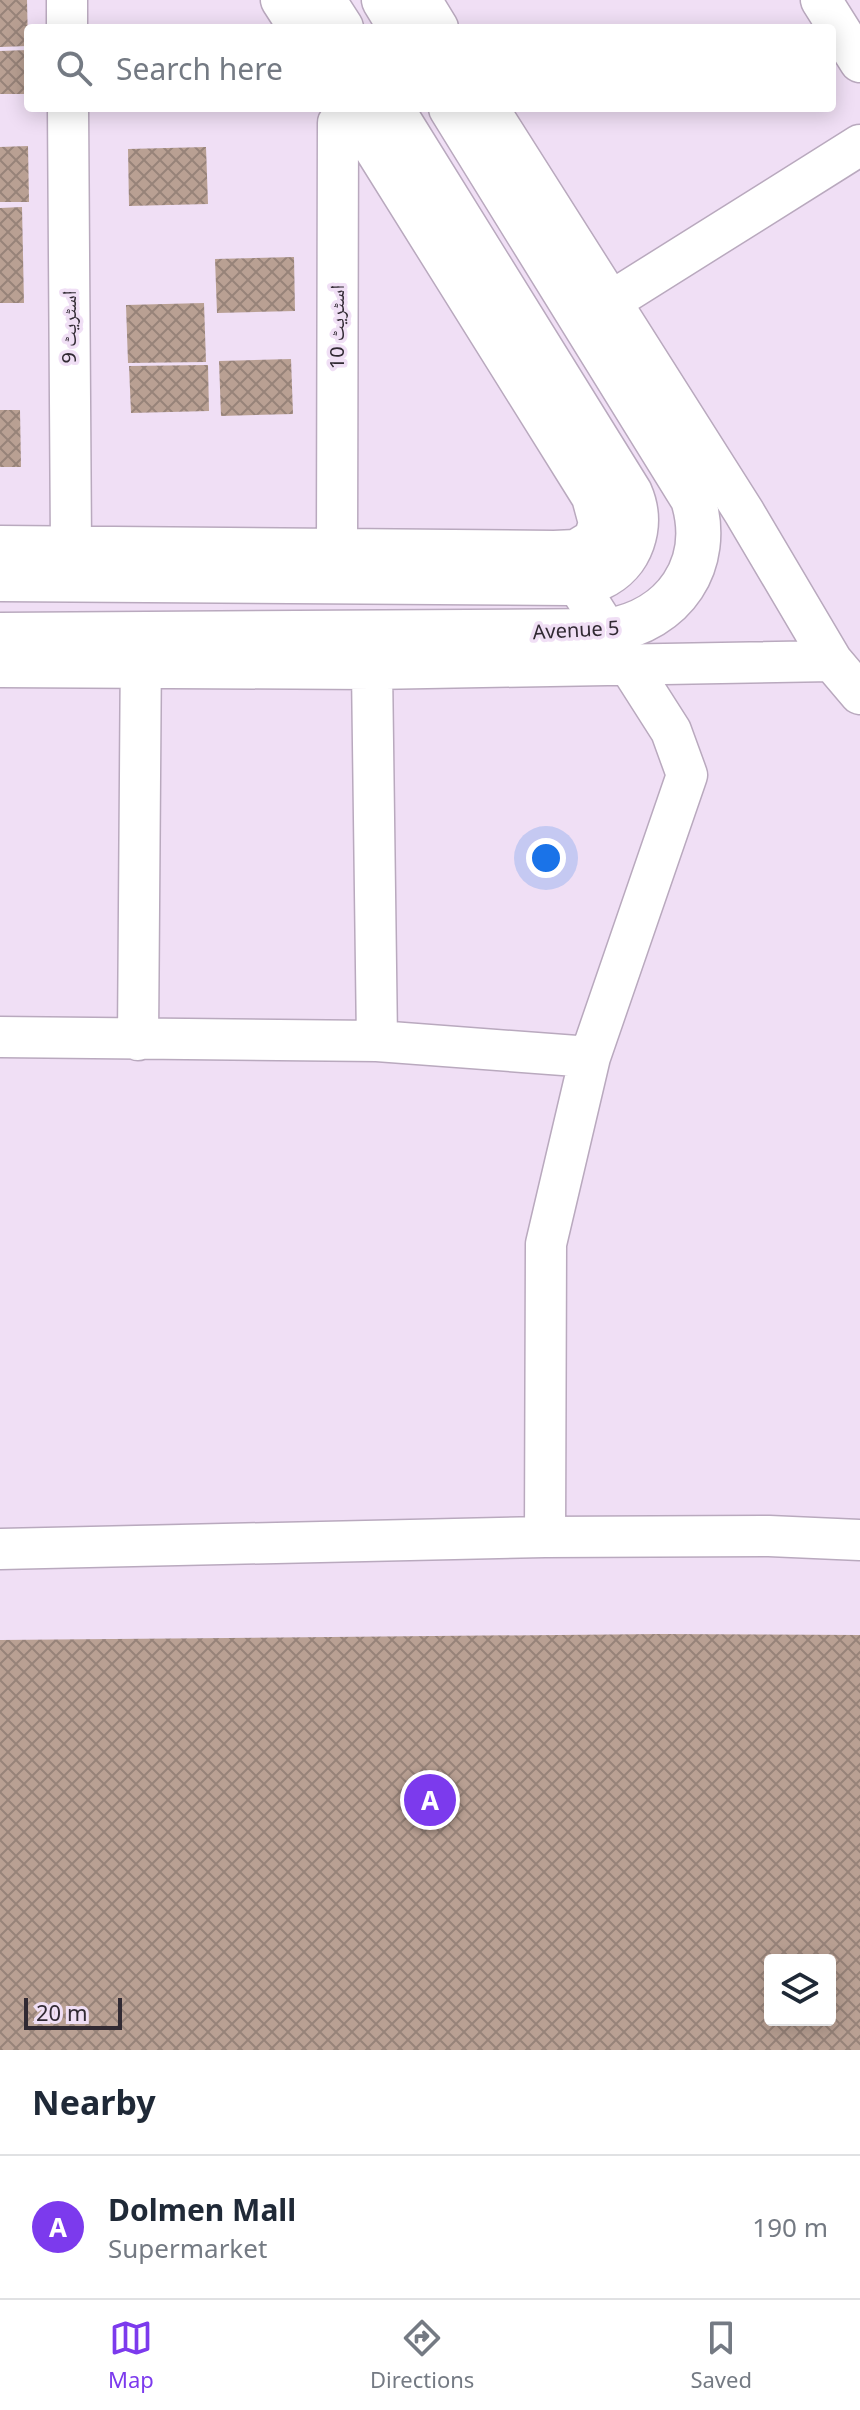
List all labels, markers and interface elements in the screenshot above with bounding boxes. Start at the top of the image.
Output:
search box [24,24,836,112]
icon: search [52,46,96,90]
text: Search here [116,48,283,89]
street label: اسٹریٹ 10 [323,285,350,369]
street label: اسٹریٹ 9 [55,290,82,364]
street label: Avenue 5 [532,614,620,645]
your location [526,838,566,878]
pin: A [404,1770,456,1830]
map controls [764,1954,836,2026]
button: layers [764,1954,836,2026]
scale bar [24,1994,122,2030]
text: 20 m [36,1997,87,2027]
text: Nearby [32,2079,156,2125]
text: Dolmen Mall [108,2189,296,2230]
text: A [49,2209,67,2245]
text: 190 m [752,2209,828,2245]
text: Supermarket [108,2230,267,2266]
tab: Map [108,2316,154,2394]
tab: Directions [370,2316,474,2394]
tab: Saved [690,2316,752,2394]

